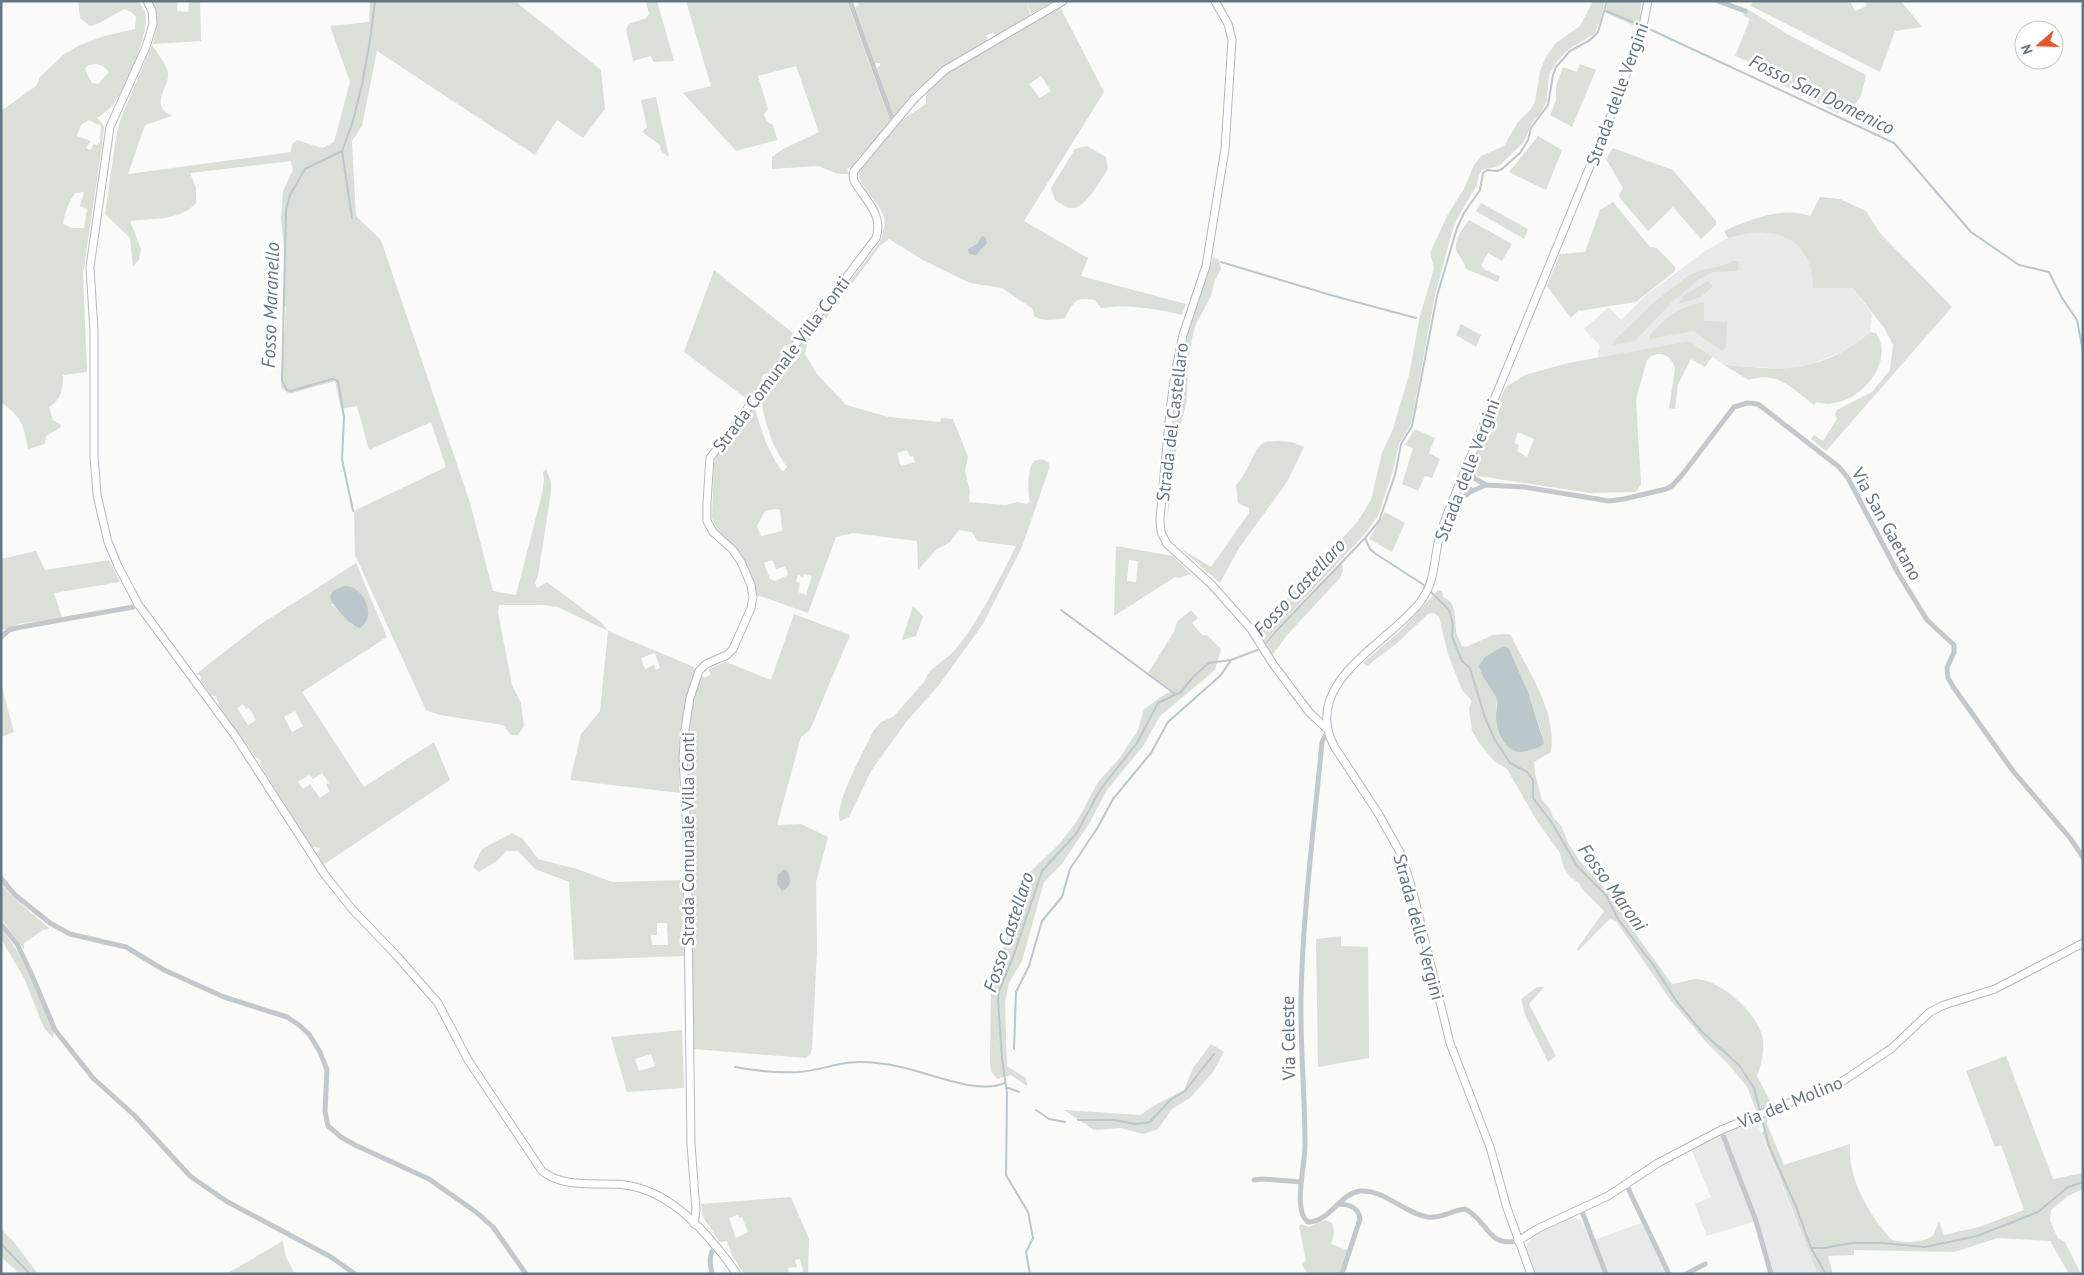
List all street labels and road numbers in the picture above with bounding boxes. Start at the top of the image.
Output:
street label: Strada delle Vergini [1580,19,1654,169]
street label: Strada Comunale Villa Conti [707,271,855,457]
street label: Strada del Castellaro [1151,341,1193,503]
street label: Strada delle Vergini [1429,396,1505,544]
street label: Via San Gaetano [1846,463,1927,584]
street label: Strada Comunale Villa Conti [676,732,699,946]
street label: Strada delle Vergini [1388,851,1450,1003]
street label: Via Celeste [1276,996,1300,1081]
street label: Via del Molino [1733,1071,1846,1134]

